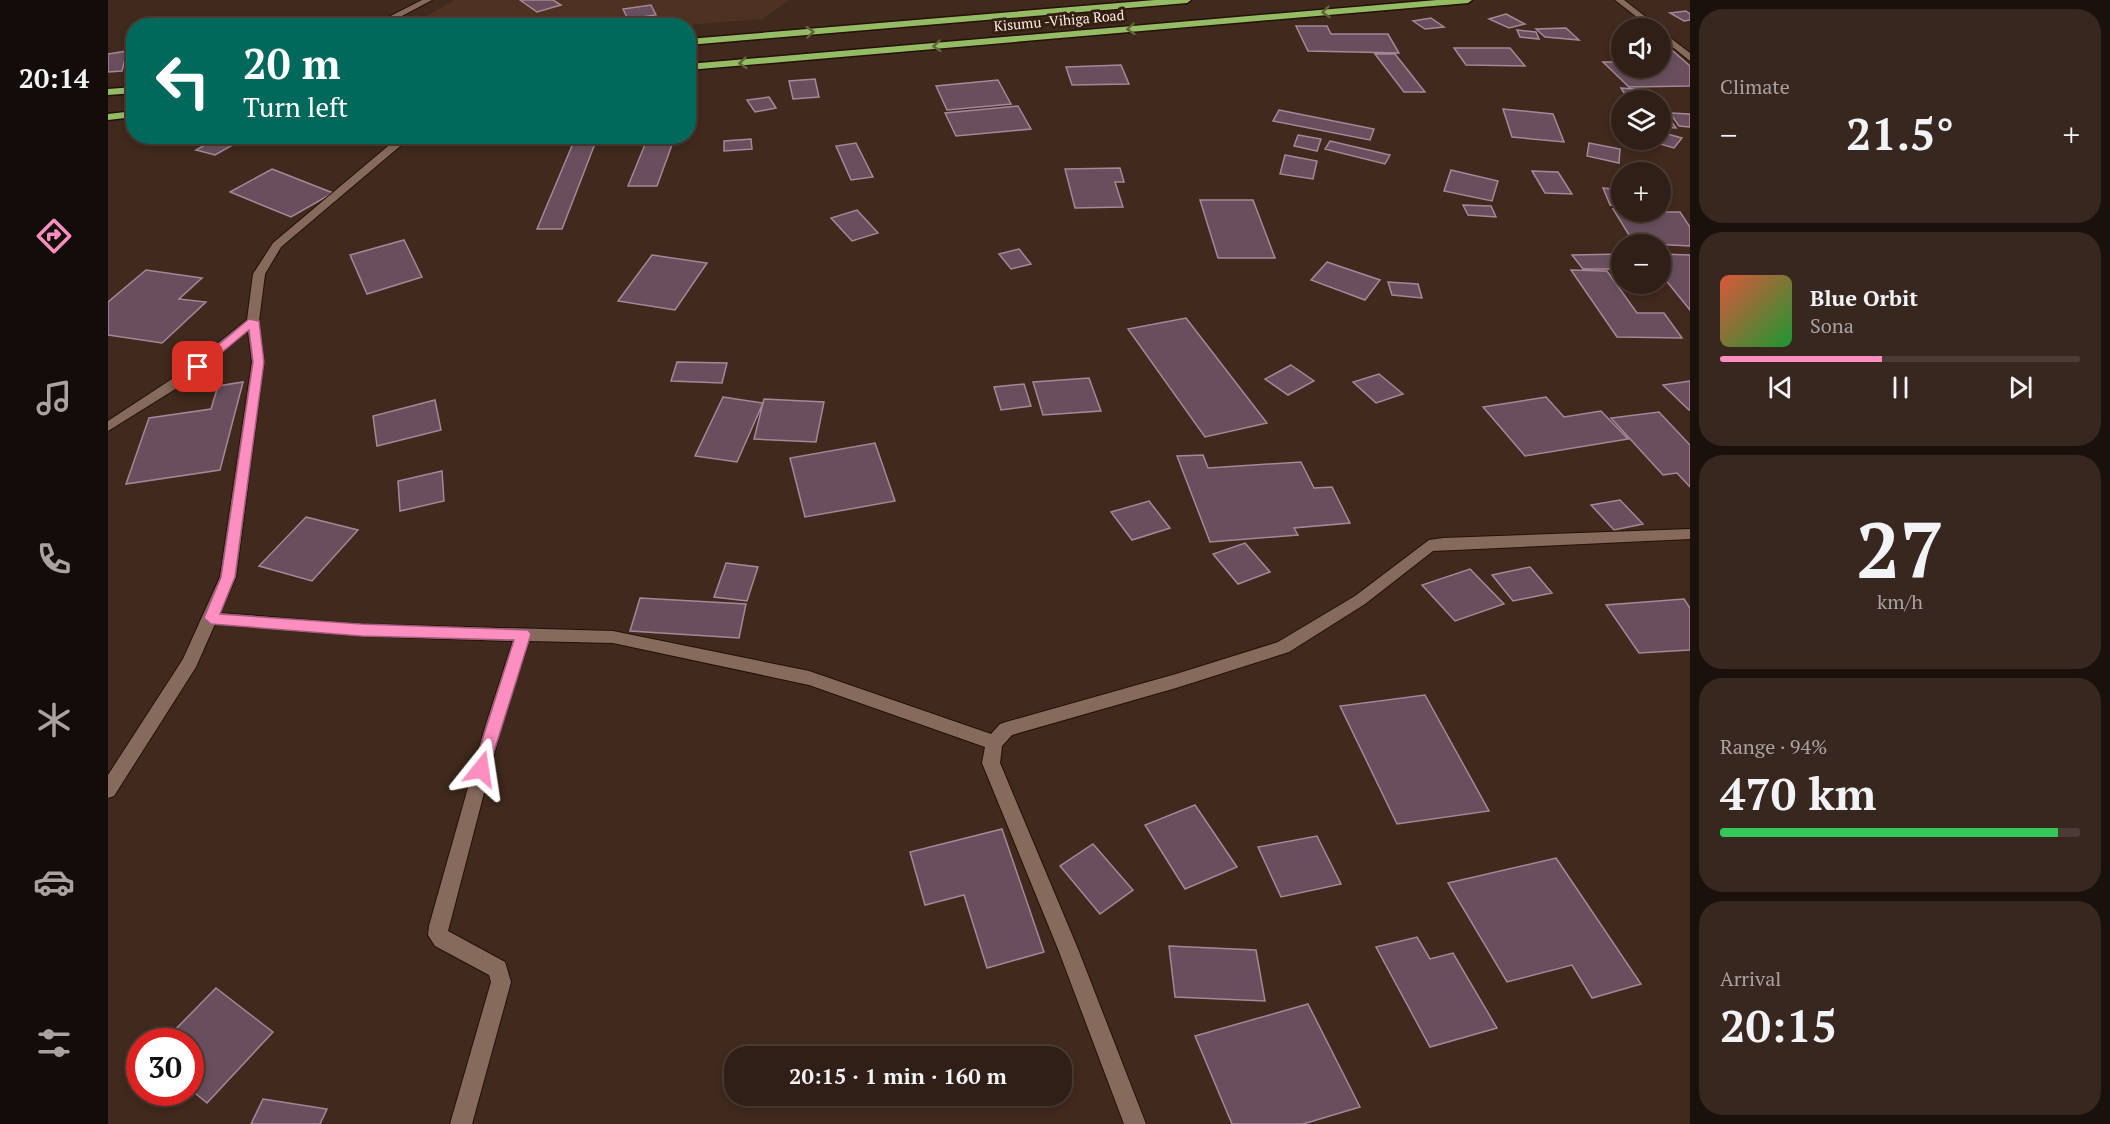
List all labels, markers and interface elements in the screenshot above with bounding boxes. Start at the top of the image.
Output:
street label: Kisumu -Vihiga Road [993,5,1125,35]
one-way arrow [1321,5,1330,18]
map controls [1611,18,1671,294]
button: sound [1611,18,1671,78]
one-way arrow [1127,22,1136,35]
one-way arrow [805,26,814,39]
text: 20 m [243,35,341,91]
one-way arrow [933,39,942,52]
icon: left [144,42,222,120]
one-way arrow [738,56,747,69]
text: 20:14 [19,60,89,96]
text: Climate [1720,73,1790,100]
text: Turn left [243,89,348,125]
button: layers [1611,90,1671,150]
text: 21.5° [1846,103,1954,163]
text: − [1720,113,1738,156]
text: + [2062,113,2080,156]
button: + [1611,162,1671,222]
icon: directions [33,215,75,257]
button: − [1611,234,1671,294]
text: Blue Orbit [1810,283,1918,312]
text: Sona [1810,312,1854,339]
pin [172,341,223,392]
icon: arrive [181,350,214,383]
icon: previous [1764,371,1797,404]
icon: pause [1884,371,1917,404]
icon: next [2004,371,2037,404]
icon: music [33,377,75,419]
text: 27 [1856,497,1944,600]
icon: phone [33,538,75,580]
text: km/h [1877,588,1923,615]
icon: climate [33,699,75,741]
text: Range · 94% [1720,733,1827,760]
position arrow [449,737,513,801]
text: 470 km [1720,763,1876,823]
icon: car [33,861,75,903]
text: Arrival [1720,965,1781,992]
text: 20:15 [1720,995,1837,1055]
icon: filters [33,1022,75,1064]
speed limit sign: 30 [126,1028,204,1106]
text: 20:15 · 1 min · 160 m [789,1061,1007,1090]

